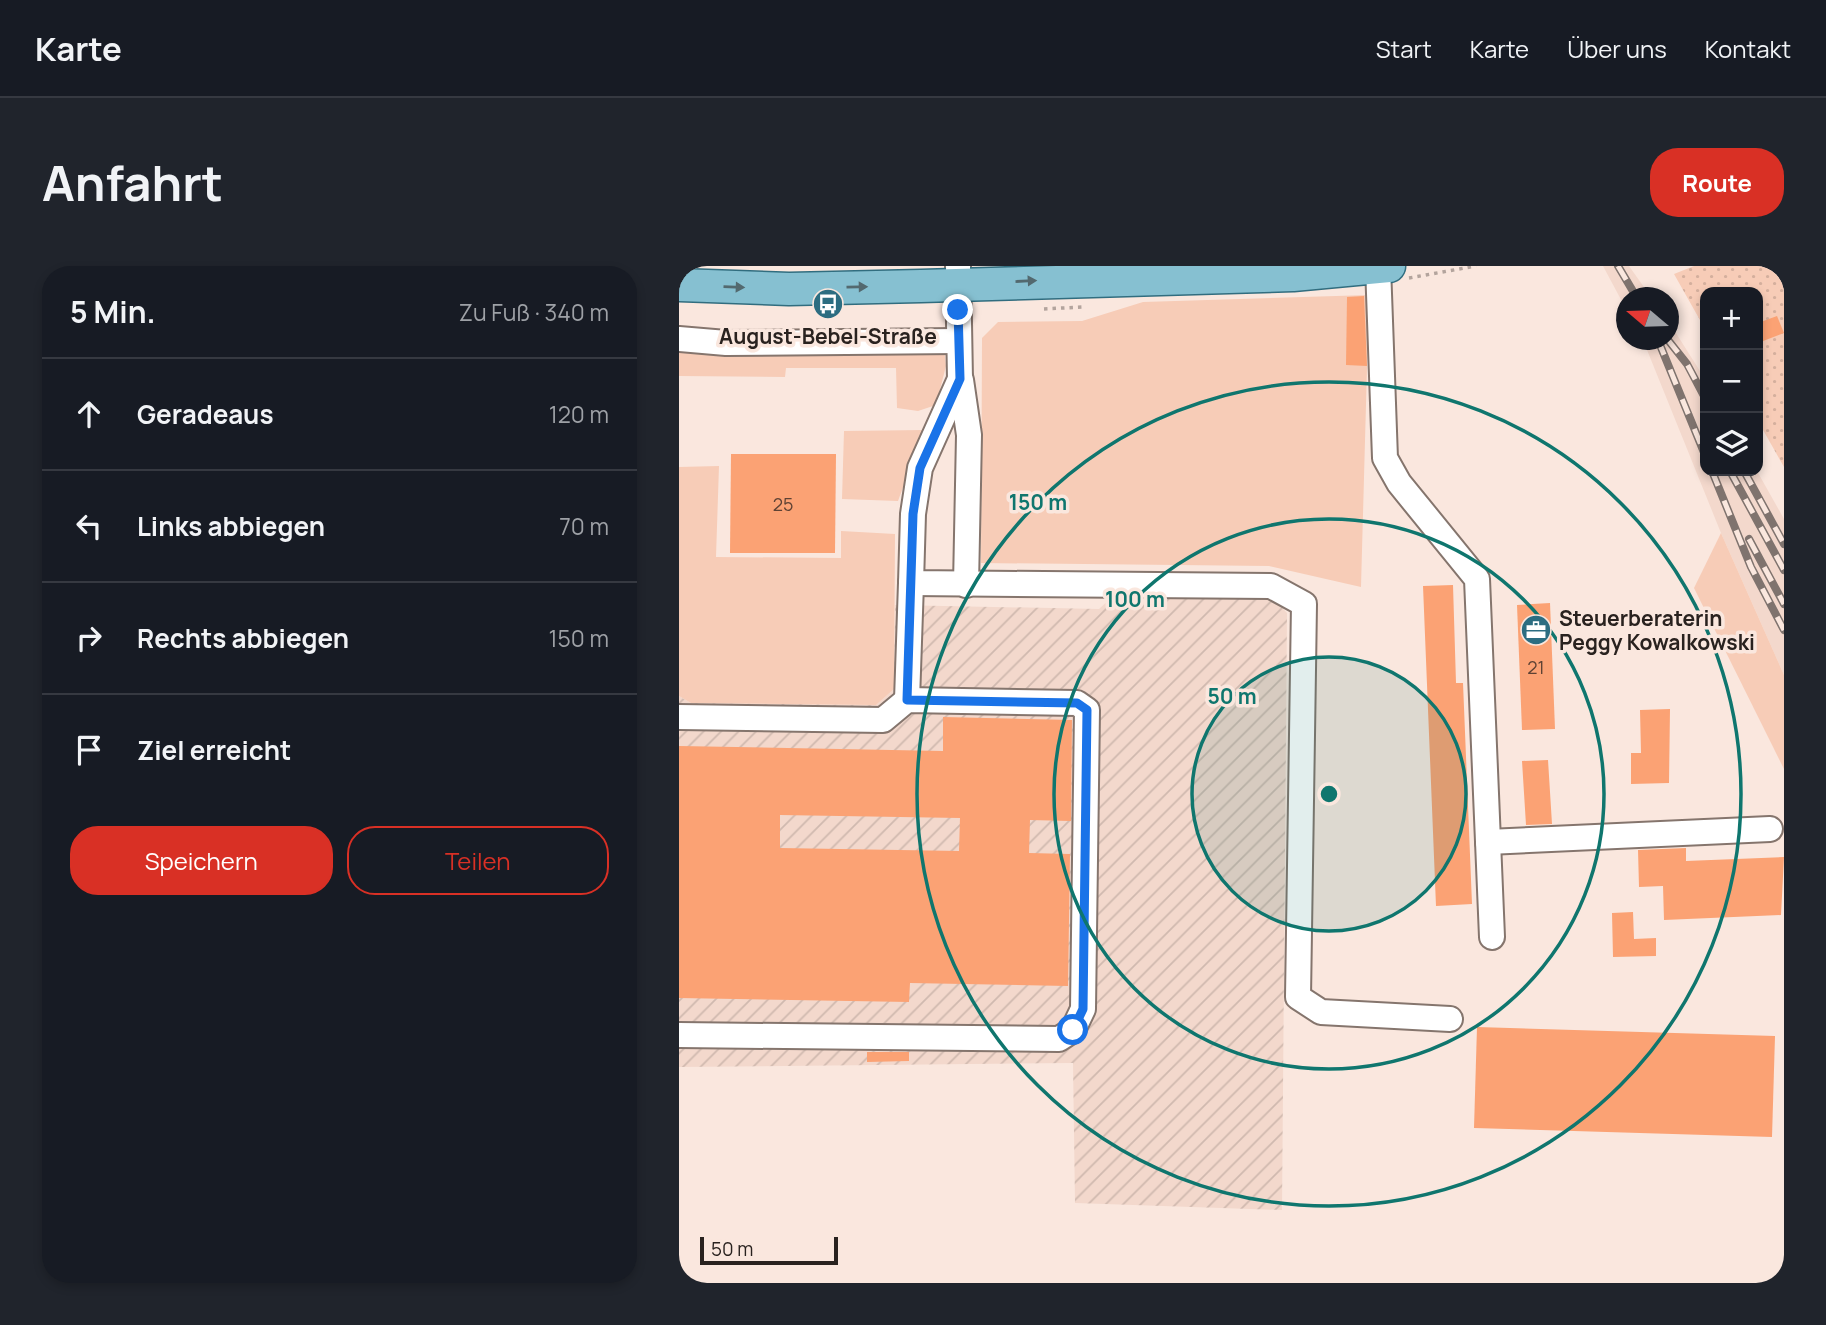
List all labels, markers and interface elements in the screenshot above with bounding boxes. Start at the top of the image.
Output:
text: Karte [35,26,122,71]
text: Start [1376,32,1432,65]
text: Karte [1470,32,1529,65]
text: Über uns [1567,32,1667,65]
text: Kontakt [1705,32,1791,65]
button: Route [1650,148,1784,217]
text: Anfahrt [42,149,223,216]
one-way arrow [1016,276,1038,287]
one-way arrow [723,282,745,293]
one-way arrow [846,282,868,293]
bus stop icon: August-Bebel-Straße [811,287,845,321]
north arrow [1616,287,1679,350]
map controls [1700,287,1763,476]
button: + [1700,287,1763,350]
text: 5 Min. [70,291,156,332]
route end [942,294,973,325]
text: Zu Fuß · 340 m [459,296,609,328]
place label: August-Bebel-Straße [719,322,937,350]
button: − [1700,350,1763,413]
icon: ahead [70,395,108,433]
text: Geradeaus [137,396,273,432]
text: 120 m [549,398,609,430]
button: layers [1700,413,1763,476]
text: 150 m [1009,488,1067,516]
house number: 25 [773,492,793,516]
icon: left [70,507,108,545]
text: Links abbiegen [137,508,325,544]
text: 70 m [559,510,609,542]
text: 100 m [1105,585,1165,613]
place label: Steuerberaterin Peggy Kowalkowski [1559,604,1755,656]
office icon: Steuerberaterin Peggy Kowalkowski [1519,613,1553,647]
icon: right [70,619,108,657]
text: Rechts abbiegen [137,620,349,656]
text: 150 m [549,622,609,654]
house number: 21 [1527,655,1545,679]
text: 50 m [1207,682,1257,710]
icon: arrive [70,731,108,769]
text: Ziel erreicht [137,732,291,768]
centre of rings [1317,782,1341,806]
button: Speichern [70,826,333,895]
button: Teilen [347,826,609,895]
route start [1057,1014,1088,1045]
scale bar [700,1234,838,1266]
text: 50 m [711,1236,753,1262]

